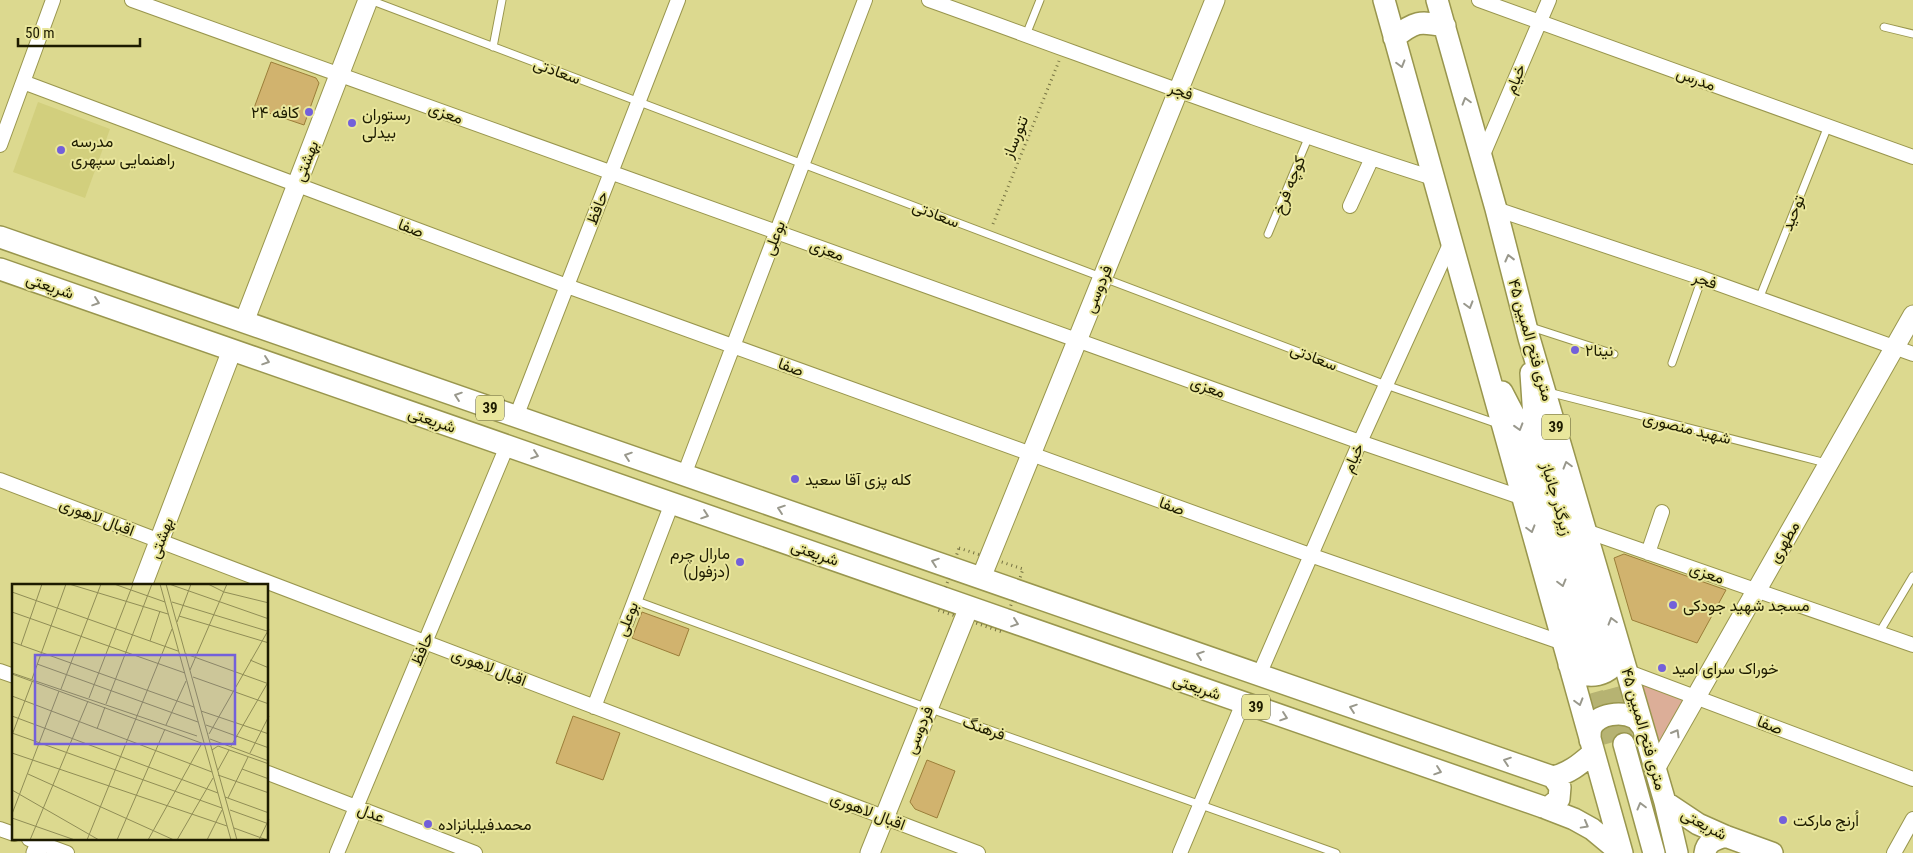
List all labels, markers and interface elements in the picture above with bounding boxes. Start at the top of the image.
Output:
scale bar [18,15,140,47]
text: 50 m [25,24,55,42]
street label: سعادتی [530,54,583,89]
one-way arrow [1396,59,1406,67]
street label: خیام [1500,61,1531,97]
street label: مدرس [1674,63,1718,96]
street label: فجر [1165,78,1196,105]
one-way arrow [1461,97,1472,105]
street label: معزی [426,98,466,129]
place label: کافه ۲۴ [251,103,299,122]
place label: رستوران بیدلی [362,105,411,143]
marker: کافه ۲۴ [303,106,315,118]
street label: تنورساز [998,113,1033,162]
marker: رستوران بیدلی [346,117,358,129]
place label: مدرسه راهنمایی سپهری [71,132,175,171]
street label: بهشتی [290,138,323,185]
marker: مدرسه راهنمایی سپهری [55,144,67,156]
street label: کوچه فرخ [1269,153,1311,218]
street label: حافظ [582,188,612,227]
street label: توحید [1777,192,1810,234]
street label: سعادتی [909,196,962,233]
street label: صفا [396,215,426,241]
street label: بوعلی [759,218,790,258]
street label: معزی [807,235,847,266]
one-way arrow [1504,253,1515,262]
street label: فردوسی [1080,262,1117,316]
street label: فجر [1689,267,1720,294]
street label: شریعتی [23,269,76,304]
street label: ۴۵ متری فتح المبین [1503,277,1558,404]
one-way arrow [91,296,99,306]
one-way arrow [1463,300,1473,308]
street label: سعادتی [1287,339,1340,376]
place label: نینا۲ [1585,341,1613,360]
marker: نینا۲ [1569,344,1581,356]
street label: صفا [776,354,806,380]
one-way arrow [261,356,269,366]
street label: معزی [1188,372,1228,403]
one-way arrow [454,392,462,402]
road number: 39 [476,396,504,420]
street label: شریعتی [405,403,458,438]
street label: شهید منصوری [1641,408,1733,449]
road number: 39 [1542,414,1570,440]
one-way arrow [1513,422,1523,430]
street label: خیام [1338,440,1369,476]
one-way arrow [530,449,538,459]
one-way arrow [624,452,632,462]
street label: زیرگذر جانباز [1536,459,1576,538]
one-way arrow [1562,461,1572,469]
place label: کله پزی آقا سعید [805,470,911,491]
marker: کله پزی آقا سعید [789,473,801,485]
street label: صفا [1157,493,1187,519]
street label: اقبال لاهوری [56,494,137,541]
one-way arrow [777,505,786,515]
one-way arrow [700,509,708,519]
street label: بهشتی [145,515,178,562]
street label: مطهری [1765,518,1804,567]
one-way arrow [1525,524,1536,533]
street label: شریعتی [788,536,841,571]
place label: مارال چرم (دزفول) [670,544,730,582]
marker: مارال چرم (دزفول) [734,556,746,568]
one-way arrow [931,558,939,568]
street label: معزی [1687,558,1727,589]
one-way arrow [1556,579,1567,588]
inset map [12,584,269,840]
place label: مسجد شهید جودکی [1683,596,1810,616]
street label: بوعلی [612,599,643,639]
marker: مسجد شهید جودکی [1667,599,1679,611]
one-way arrow [1010,617,1019,627]
one-way arrow [1607,617,1617,625]
street label: حافظ [407,629,438,669]
street label: اقبال لاهوری [448,644,529,691]
one-way arrow [1196,651,1204,661]
place label: خوراک سرای امید [1672,659,1779,679]
marker: خوراک سرای امید [1656,662,1668,674]
street label: ۴۵ متری فتح المبین [1616,666,1671,793]
street label: شریعتی [1170,670,1223,705]
road number: 39 [1242,694,1270,720]
one-way arrow [1574,697,1584,705]
street label: فردوسی [901,703,938,757]
one-way arrow [1349,704,1358,714]
one-way arrow [1279,711,1288,721]
street label: فرهنگ [960,712,1008,745]
street label: صفا [1755,712,1785,738]
one-way arrow [1669,730,1679,739]
one-way arrow [1503,757,1511,767]
one-way arrow [1433,765,1441,775]
street label: اقبال لاهوری [827,788,908,835]
street label: عدل [355,799,387,827]
one-way arrow [1636,801,1647,810]
street label: شریعتی [1677,804,1730,845]
place label: اُرنج مارکت [1793,810,1859,832]
marker: اُرنج مارکت [1777,814,1789,826]
place label: محمدفيلبانزاده [438,815,532,835]
marker: محمدفيلبانزاده [422,818,434,830]
one-way arrow [1580,819,1589,829]

